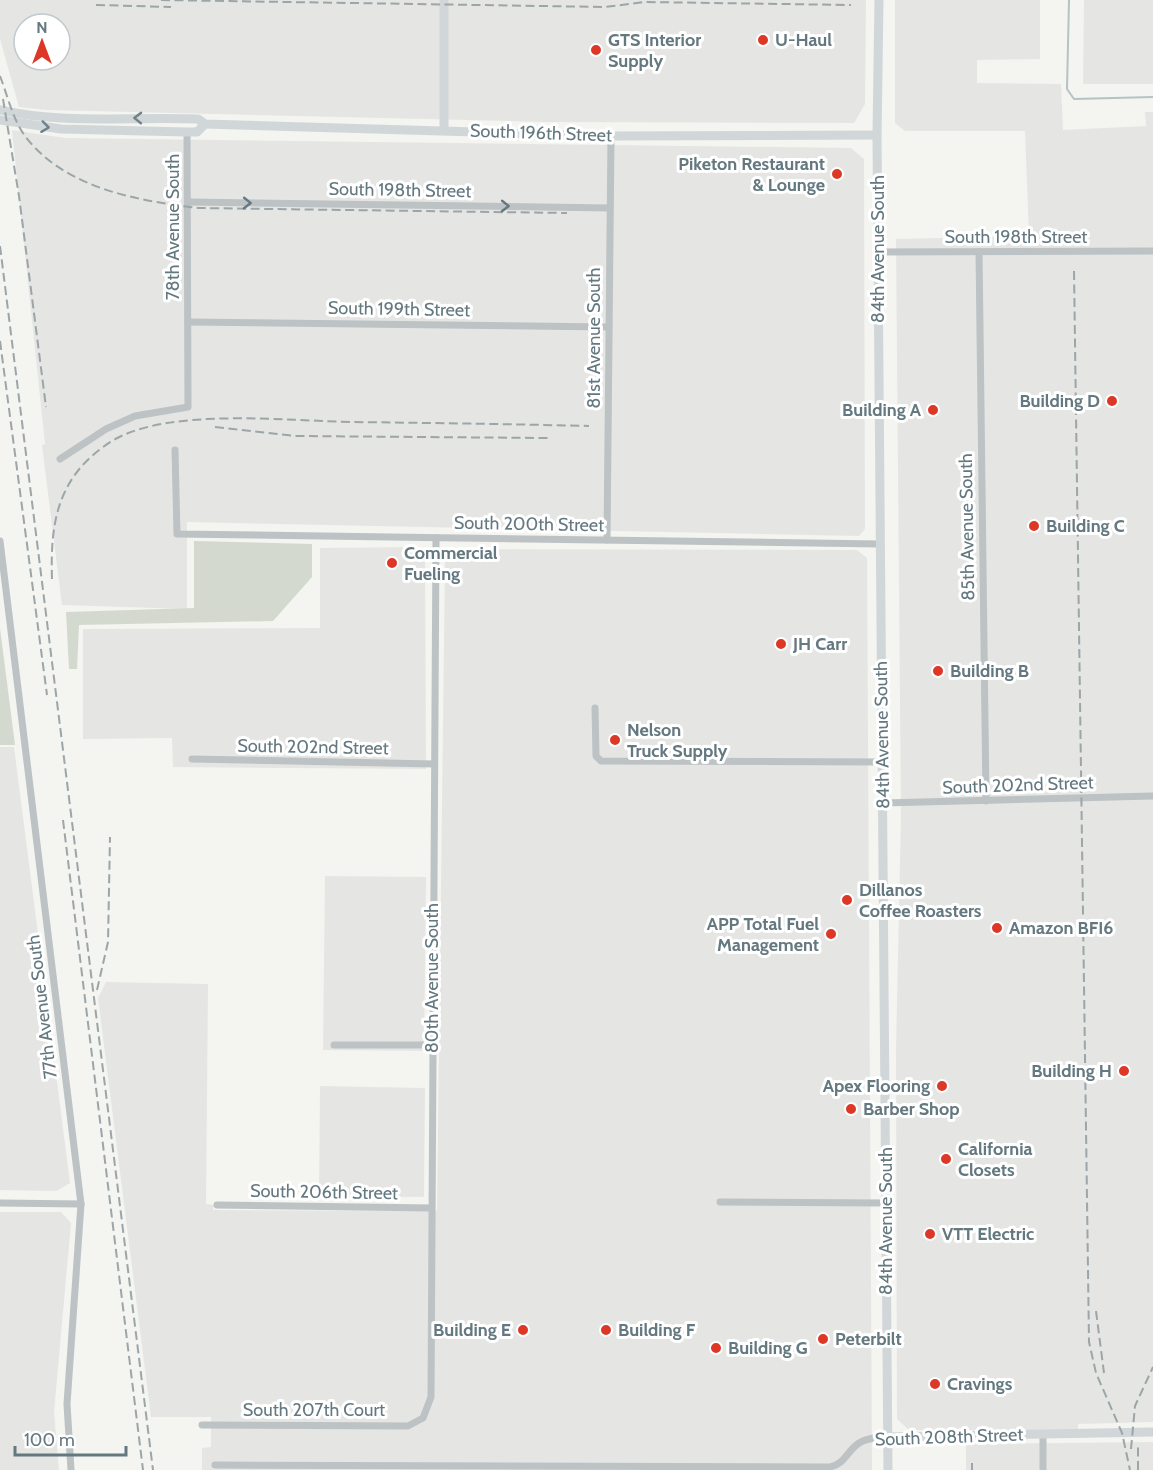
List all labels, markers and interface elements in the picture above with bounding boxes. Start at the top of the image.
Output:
north arrow [12,12,72,72]
text: N [36,18,48,37]
place label: GTS Interior Supply [608,29,701,72]
place label: U-Haul [775,29,832,51]
marker: U-Haul [756,33,770,47]
marker: GTS Interior Supply [589,43,603,57]
one-way arrow [134,112,143,124]
street label: South 196th Street [470,120,612,146]
one-way arrow [40,121,50,133]
place label: Piketon Restaurant & Lounge [678,153,825,196]
street label: 78th Avenue South [162,154,184,300]
marker: Piketon Restaurant & Lounge [830,167,844,181]
street label: 84th Avenue South [867,175,889,323]
street label: South 198th Street [328,178,472,202]
one-way arrow [243,197,252,209]
one-way arrow [501,200,510,212]
street label: South 198th Street [945,226,1087,248]
street label: 81st Avenue South [583,267,605,409]
street label: South 199th Street [328,297,470,321]
place label: Building D [1019,390,1100,412]
marker: Building D [1105,394,1119,408]
place label: Building A [842,399,922,421]
marker: Building A [926,403,940,417]
street label: 85th Avenue South [955,453,979,601]
street label: South 200th Street [454,512,604,536]
place label: Building C [1046,515,1125,537]
marker: Building C [1027,519,1041,533]
place label: Commercial Fueling [404,542,498,585]
marker: Commercial Fueling [385,556,399,570]
place label: JH Carr [792,633,847,655]
marker: JH Carr [774,637,788,651]
place label: Building B [950,660,1029,682]
street label: 84th Avenue South [870,661,894,809]
marker: Building B [931,664,945,678]
place label: Nelson Truck Supply [627,719,728,762]
marker: Nelson Truck Supply [608,733,622,747]
street label: South 202nd Street [237,735,389,759]
street label: South 202nd Street [942,771,1094,799]
place label: Dillanos Coffee Roasters [859,879,982,922]
marker: Dillanos Coffee Roasters [840,893,854,907]
street label: 80th Avenue South [421,903,443,1053]
place label: APP Total Fuel Management [707,913,819,956]
place label: Amazon BFI6 [1009,917,1113,939]
marker: Amazon BFI6 [990,921,1004,935]
marker: APP Total Fuel Management [824,927,838,941]
street label: 77th Avenue South [22,934,62,1080]
place label: Building H [1031,1060,1112,1082]
marker: Building H [1117,1064,1131,1078]
place label: Apex Flooring [823,1075,930,1097]
marker: Apex Flooring [935,1079,949,1093]
place label: Barber Shop [863,1098,960,1120]
marker: Barber Shop [844,1102,858,1116]
place label: California Closets [958,1138,1032,1181]
street label: 84th Avenue South [875,1147,897,1295]
marker: California Closets [939,1152,953,1166]
street label: South 206th Street [250,1180,398,1204]
place label: VTT Electric [942,1223,1034,1245]
marker: VTT Electric [923,1227,937,1241]
place label: Building E [433,1319,511,1341]
place label: Building F [618,1319,696,1341]
marker: Building E [516,1323,530,1337]
marker: Building F [599,1323,613,1337]
place label: Peterbilt [835,1328,902,1350]
marker: Peterbilt [816,1332,830,1346]
place label: Building G [728,1337,808,1359]
marker: Building G [709,1341,723,1355]
place label: Cravings [947,1373,1013,1395]
marker: Cravings [928,1377,942,1391]
street label: South 207th Court [243,1399,385,1421]
scale bar [15,1419,126,1457]
street label: South 208th Street [874,1423,1024,1451]
text: 100 m [24,1429,75,1451]

